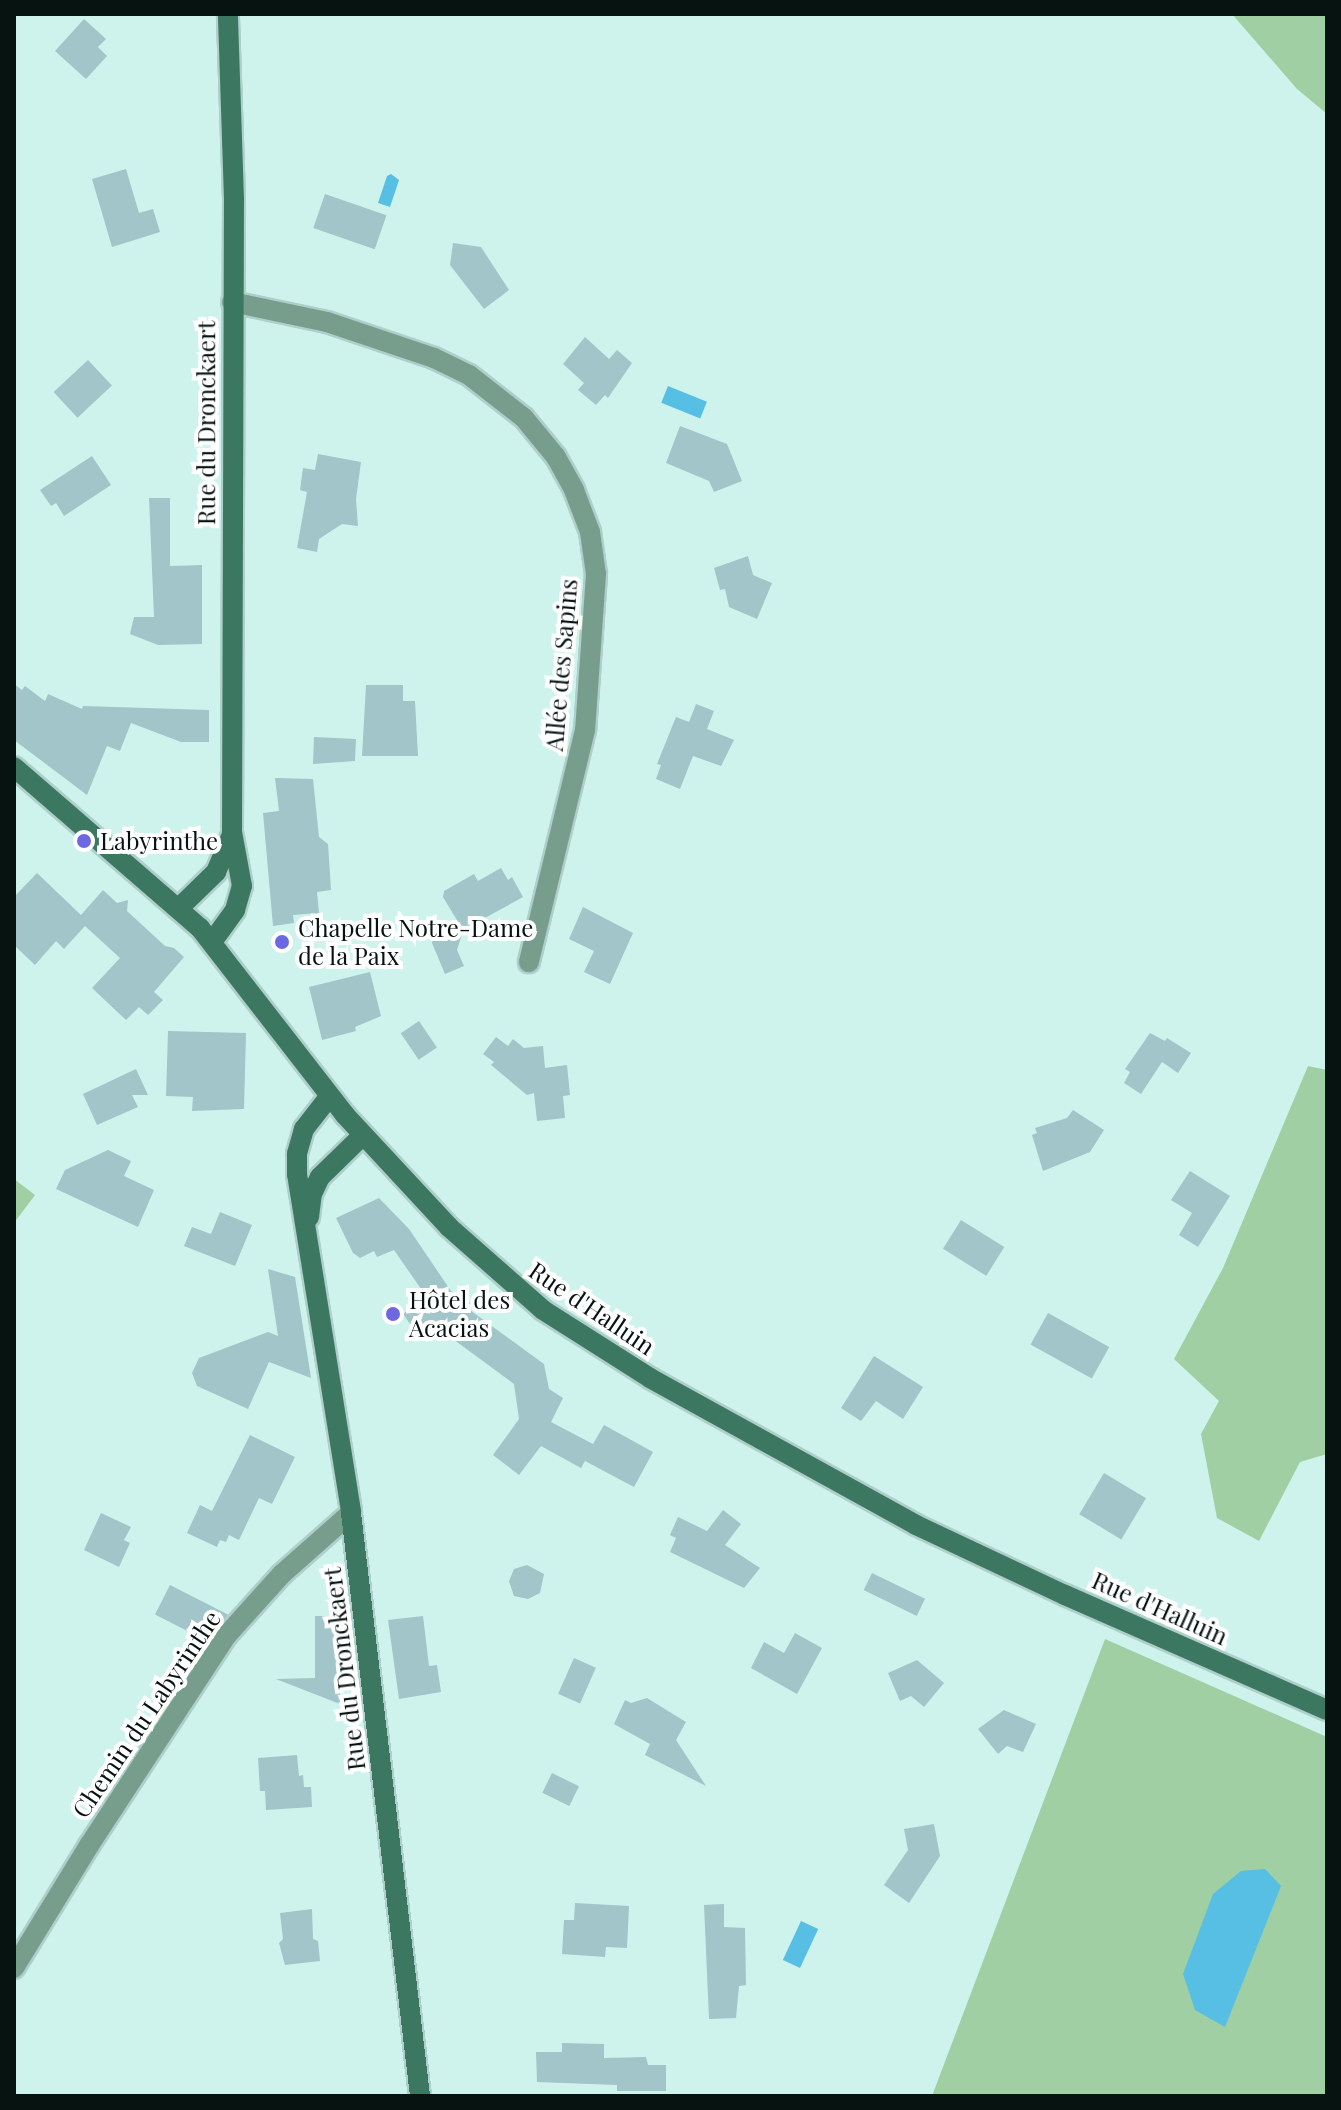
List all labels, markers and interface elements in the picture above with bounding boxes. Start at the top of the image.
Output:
street label: Rue du Dronckaert [192,321,220,525]
street label: Allée des Sapins [539,578,583,752]
place label: Labyrinthe [100,827,218,855]
marker: Labyrinthe [75,832,93,850]
place label: Chapelle Notre-Dame de la Paix [298,914,533,970]
marker: Chapelle Notre-Dame de la Paix [273,933,291,951]
street label: Rue d'Halluin [524,1255,660,1361]
place label: Hôtel des Acacias [409,1286,510,1342]
marker: Hôtel des Acacias [384,1305,402,1323]
street label: Rue d'Halluin [1088,1565,1232,1651]
street label: Rue du Dronckaert [317,1566,371,1772]
street label: Chemin du Labyrinthe [66,1605,226,1823]

